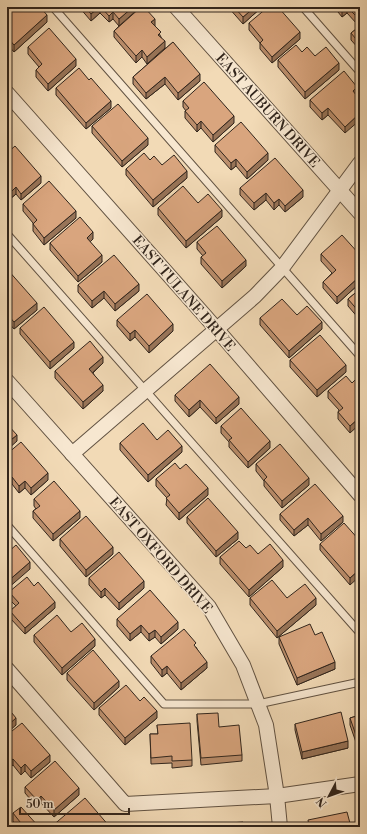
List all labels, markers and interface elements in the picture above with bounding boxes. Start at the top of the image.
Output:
street label: EAST AUBURN DRIVE [211,50,323,171]
street label: EAST TULANE DRIVE [128,232,239,355]
street label: EAST OXFORD DRIVE [105,494,216,618]
north arrow [309,776,349,816]
scale bar [20,790,129,816]
text: N [314,794,330,810]
text: 50 m [26,797,54,812]

